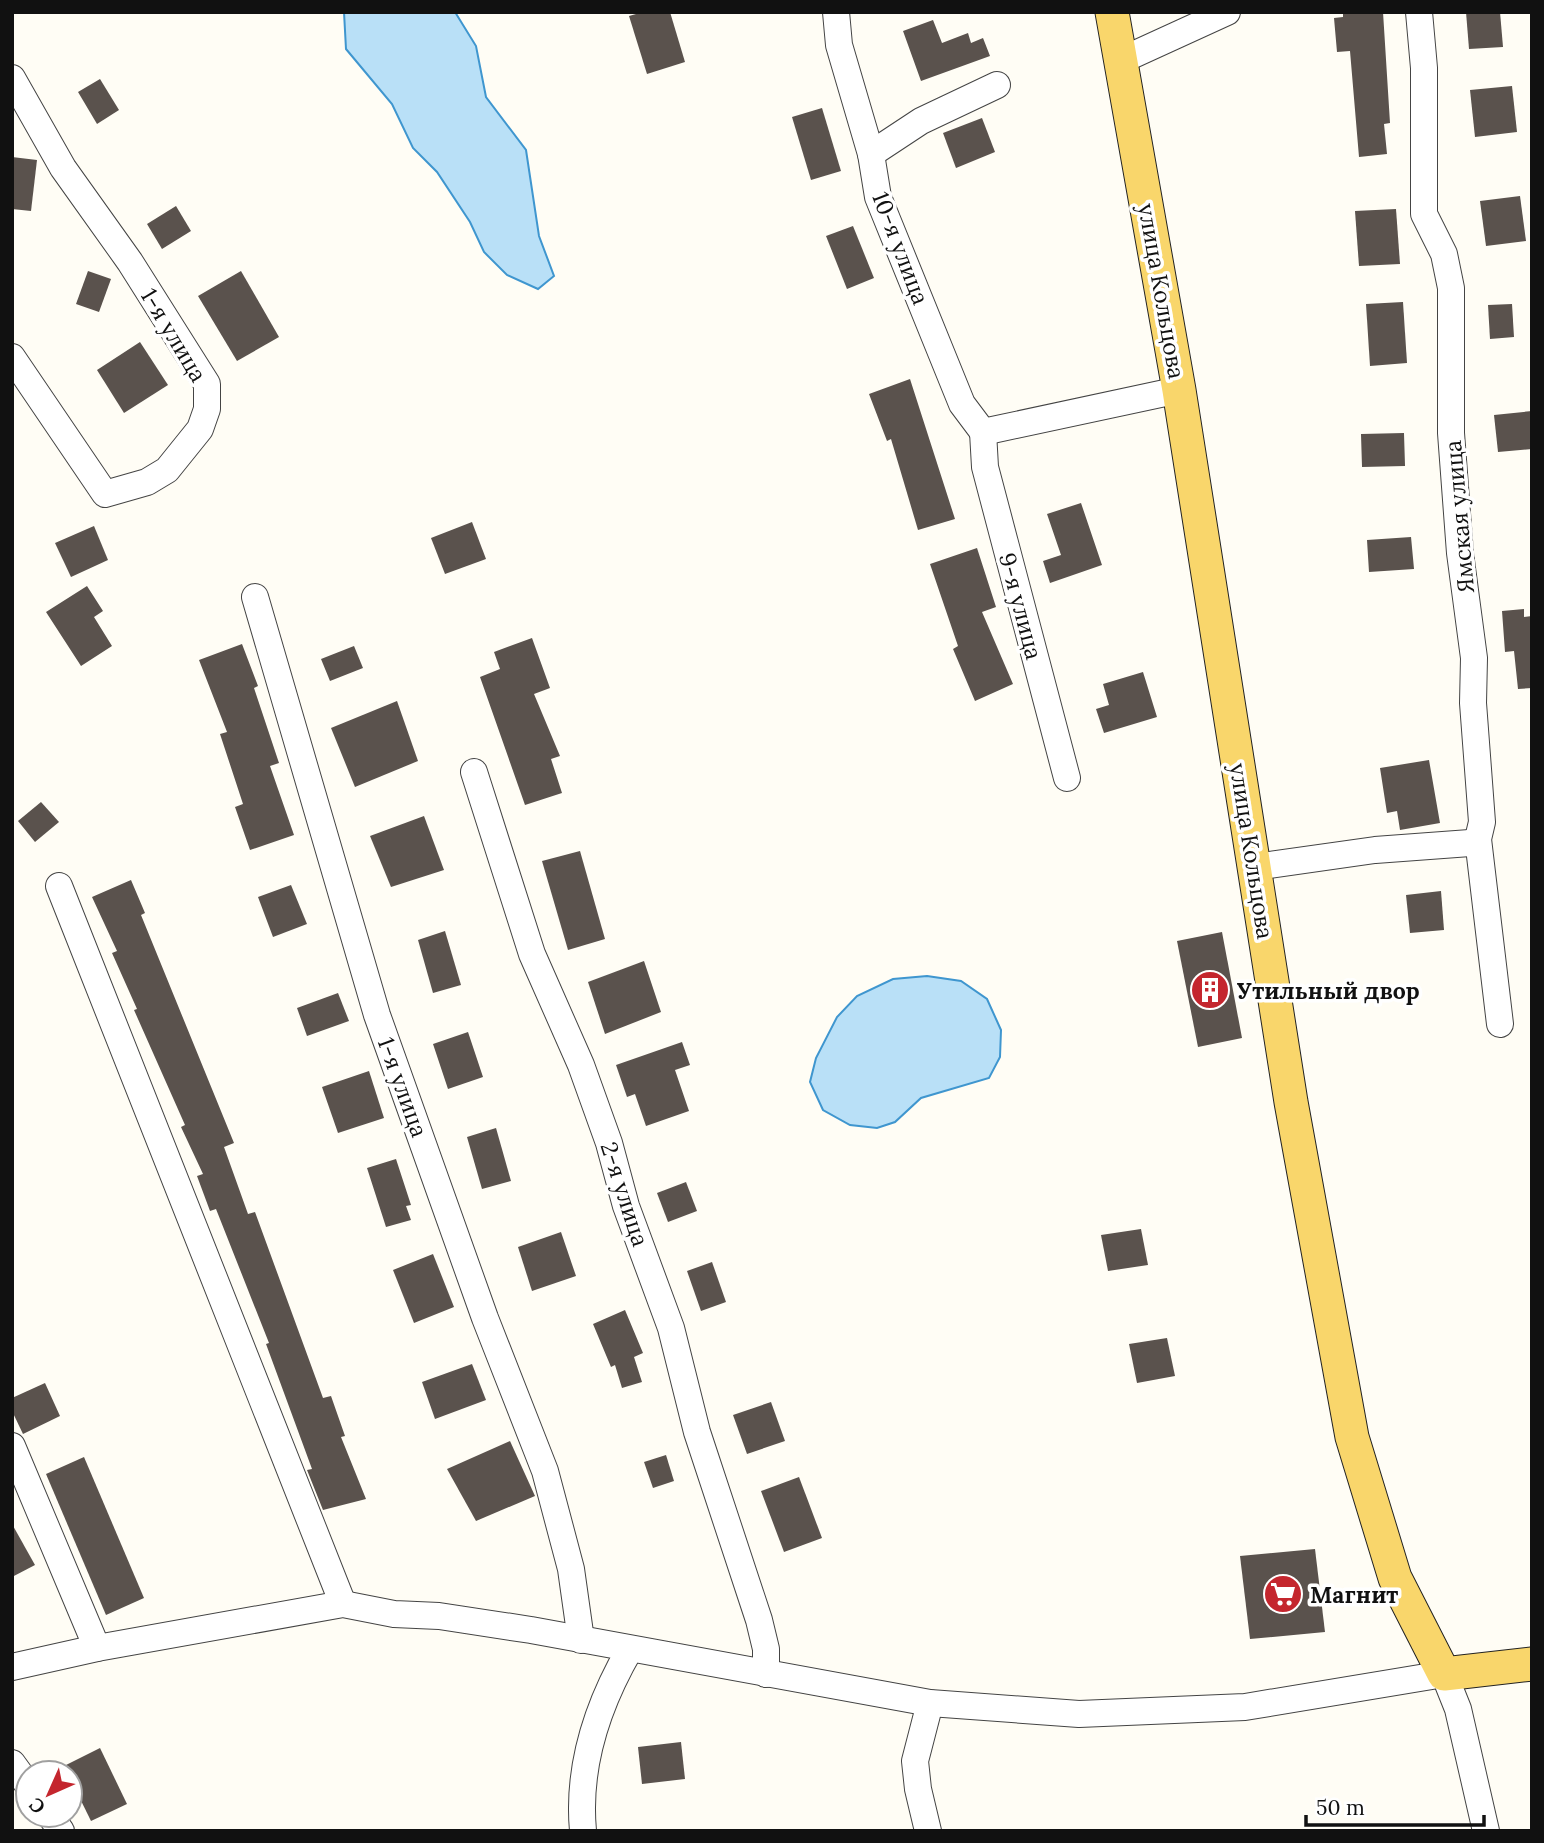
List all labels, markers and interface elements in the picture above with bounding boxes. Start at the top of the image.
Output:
street label: 10-я улица [866,187,936,309]
street label: улица Кольцова [1132,201,1192,381]
street label: 1-я улица [135,283,213,387]
street label: Ямская улица [1438,439,1480,595]
street label: 9-я улица [993,549,1049,663]
street label: улица Кольцова [1224,761,1280,941]
building icon: Утильный двор [1189,969,1231,1011]
place label: Утильный двор [1237,976,1420,1005]
street label: 1-я улица [372,1033,434,1141]
street label: 2-я улица [595,1138,655,1250]
supermarket icon: Магнит [1262,1573,1304,1615]
place label: Магнит [1310,1580,1398,1609]
north arrow [14,1759,84,1829]
scale bar [1306,1784,1484,1828]
text: С [24,1793,50,1819]
text: 50 m [1316,1794,1365,1821]

